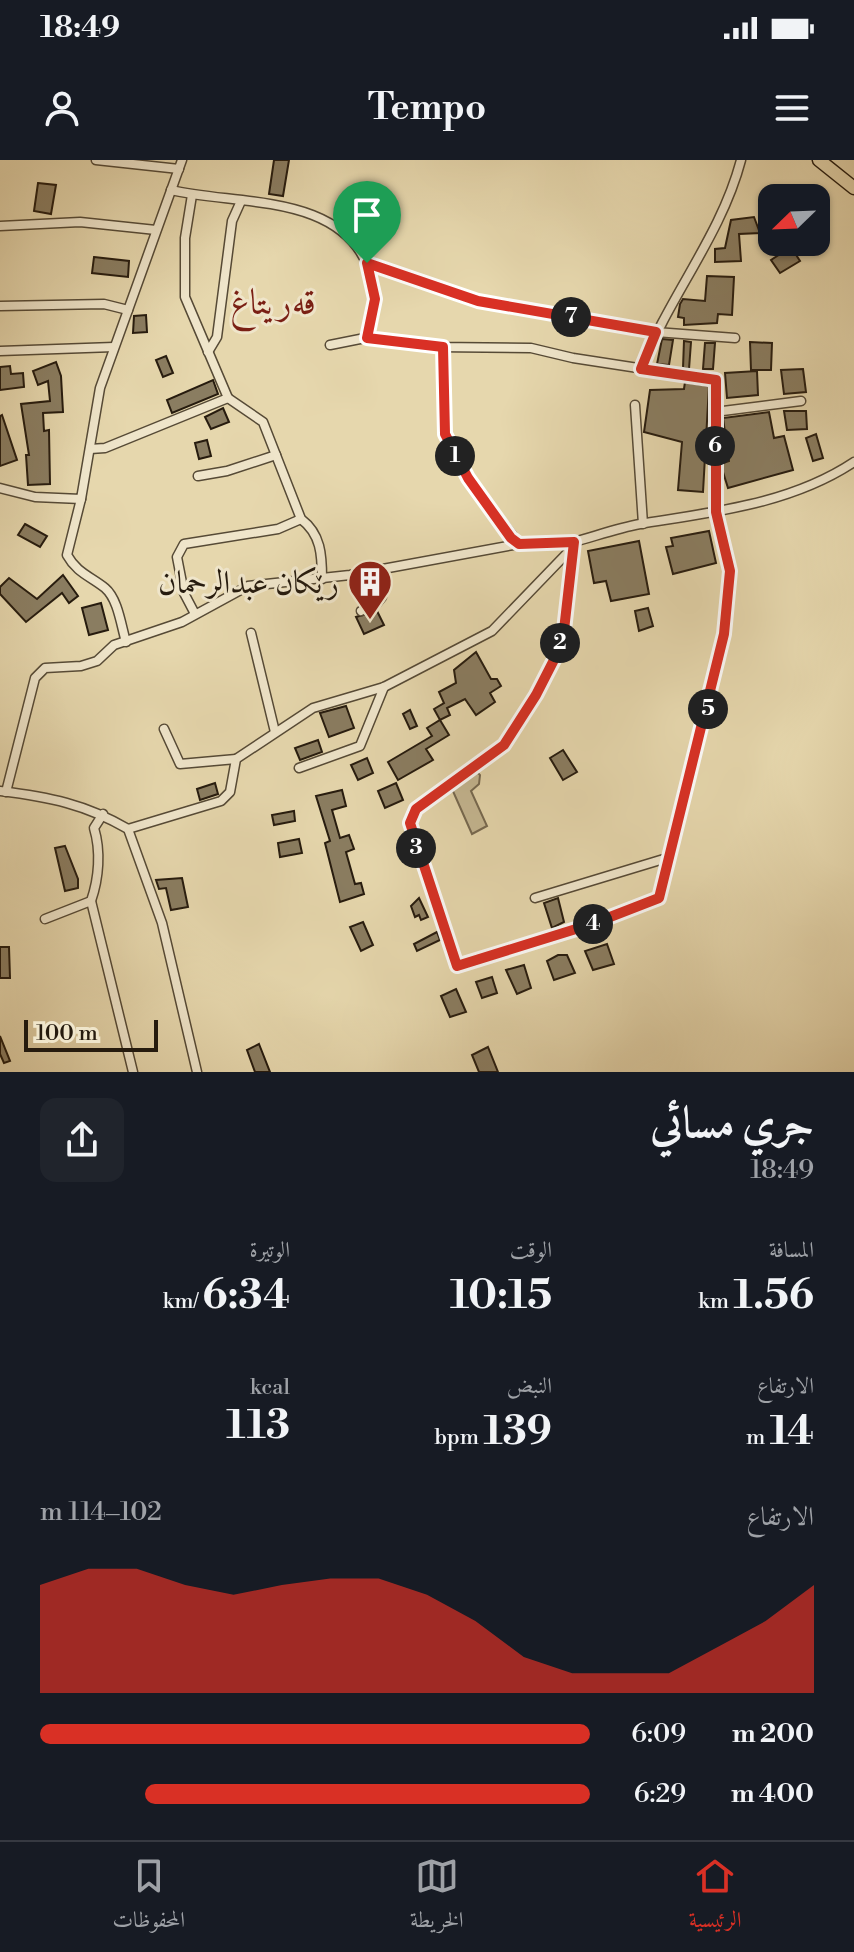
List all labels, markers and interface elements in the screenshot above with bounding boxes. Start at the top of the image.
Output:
text: 18:49 [40,9,120,47]
icon: person [40,86,84,130]
text: Tempo [368,86,486,131]
icon: menu [770,86,814,130]
pin [333,181,401,263]
north arrow [758,184,830,256]
map controls [758,184,830,256]
icon: arrive [345,193,389,237]
district label: قەریتاغ [230,281,316,332]
pin: 7 [551,297,591,337]
text: 7 [565,303,577,330]
pin: 6 [695,426,735,466]
text: 6 [708,432,722,459]
pin: 1 [435,436,475,476]
text: 1 [450,442,460,469]
building icon: رێكان عبدالرحمان [346,558,394,621]
place label: رێكان عبدالرحمان [158,563,339,603]
pin: 2 [540,623,580,663]
text: 2 [553,629,567,656]
pin: 5 [688,689,728,729]
text: 5 [701,695,715,722]
pin: 3 [396,828,436,868]
text: 3 [409,834,423,861]
pin: 4 [573,904,613,944]
text: 4 [586,910,600,937]
scale bar [24,1016,158,1052]
text: 100 m [36,1020,98,1047]
text: جري مسائي [650,1096,814,1151]
button: share [40,1098,124,1182]
text: 18:49 [750,1154,814,1186]
text: الوتيرة [249,1237,290,1264]
text: الوقت [510,1237,552,1264]
text: المسافة [769,1237,814,1264]
text: 6:34 [202,1271,290,1321]
text: 10:15 [450,1271,552,1321]
text: 1.56 [734,1271,814,1321]
text: /km [163,1288,202,1315]
text: km [698,1288,734,1315]
text: النبض [507,1373,552,1400]
text: الارتفاع [757,1373,814,1400]
text: kcal [250,1374,290,1401]
text: 113 [226,1401,290,1451]
text: 139 [484,1407,552,1457]
text: 14 [770,1407,814,1457]
text: bpm [434,1424,484,1451]
text: m [746,1424,770,1451]
text: 102–114 m [40,1496,162,1528]
text: الارتفاع [747,1501,814,1533]
text: 6:09 [631,1718,686,1750]
text: 200 m [732,1718,814,1750]
text: 6:29 [634,1778,686,1810]
text: 400 m [731,1778,814,1810]
tab: المحفوظات [113,1854,185,1941]
tab: الخريطة [410,1854,464,1941]
tab: الرئيسية [689,1854,741,1941]

